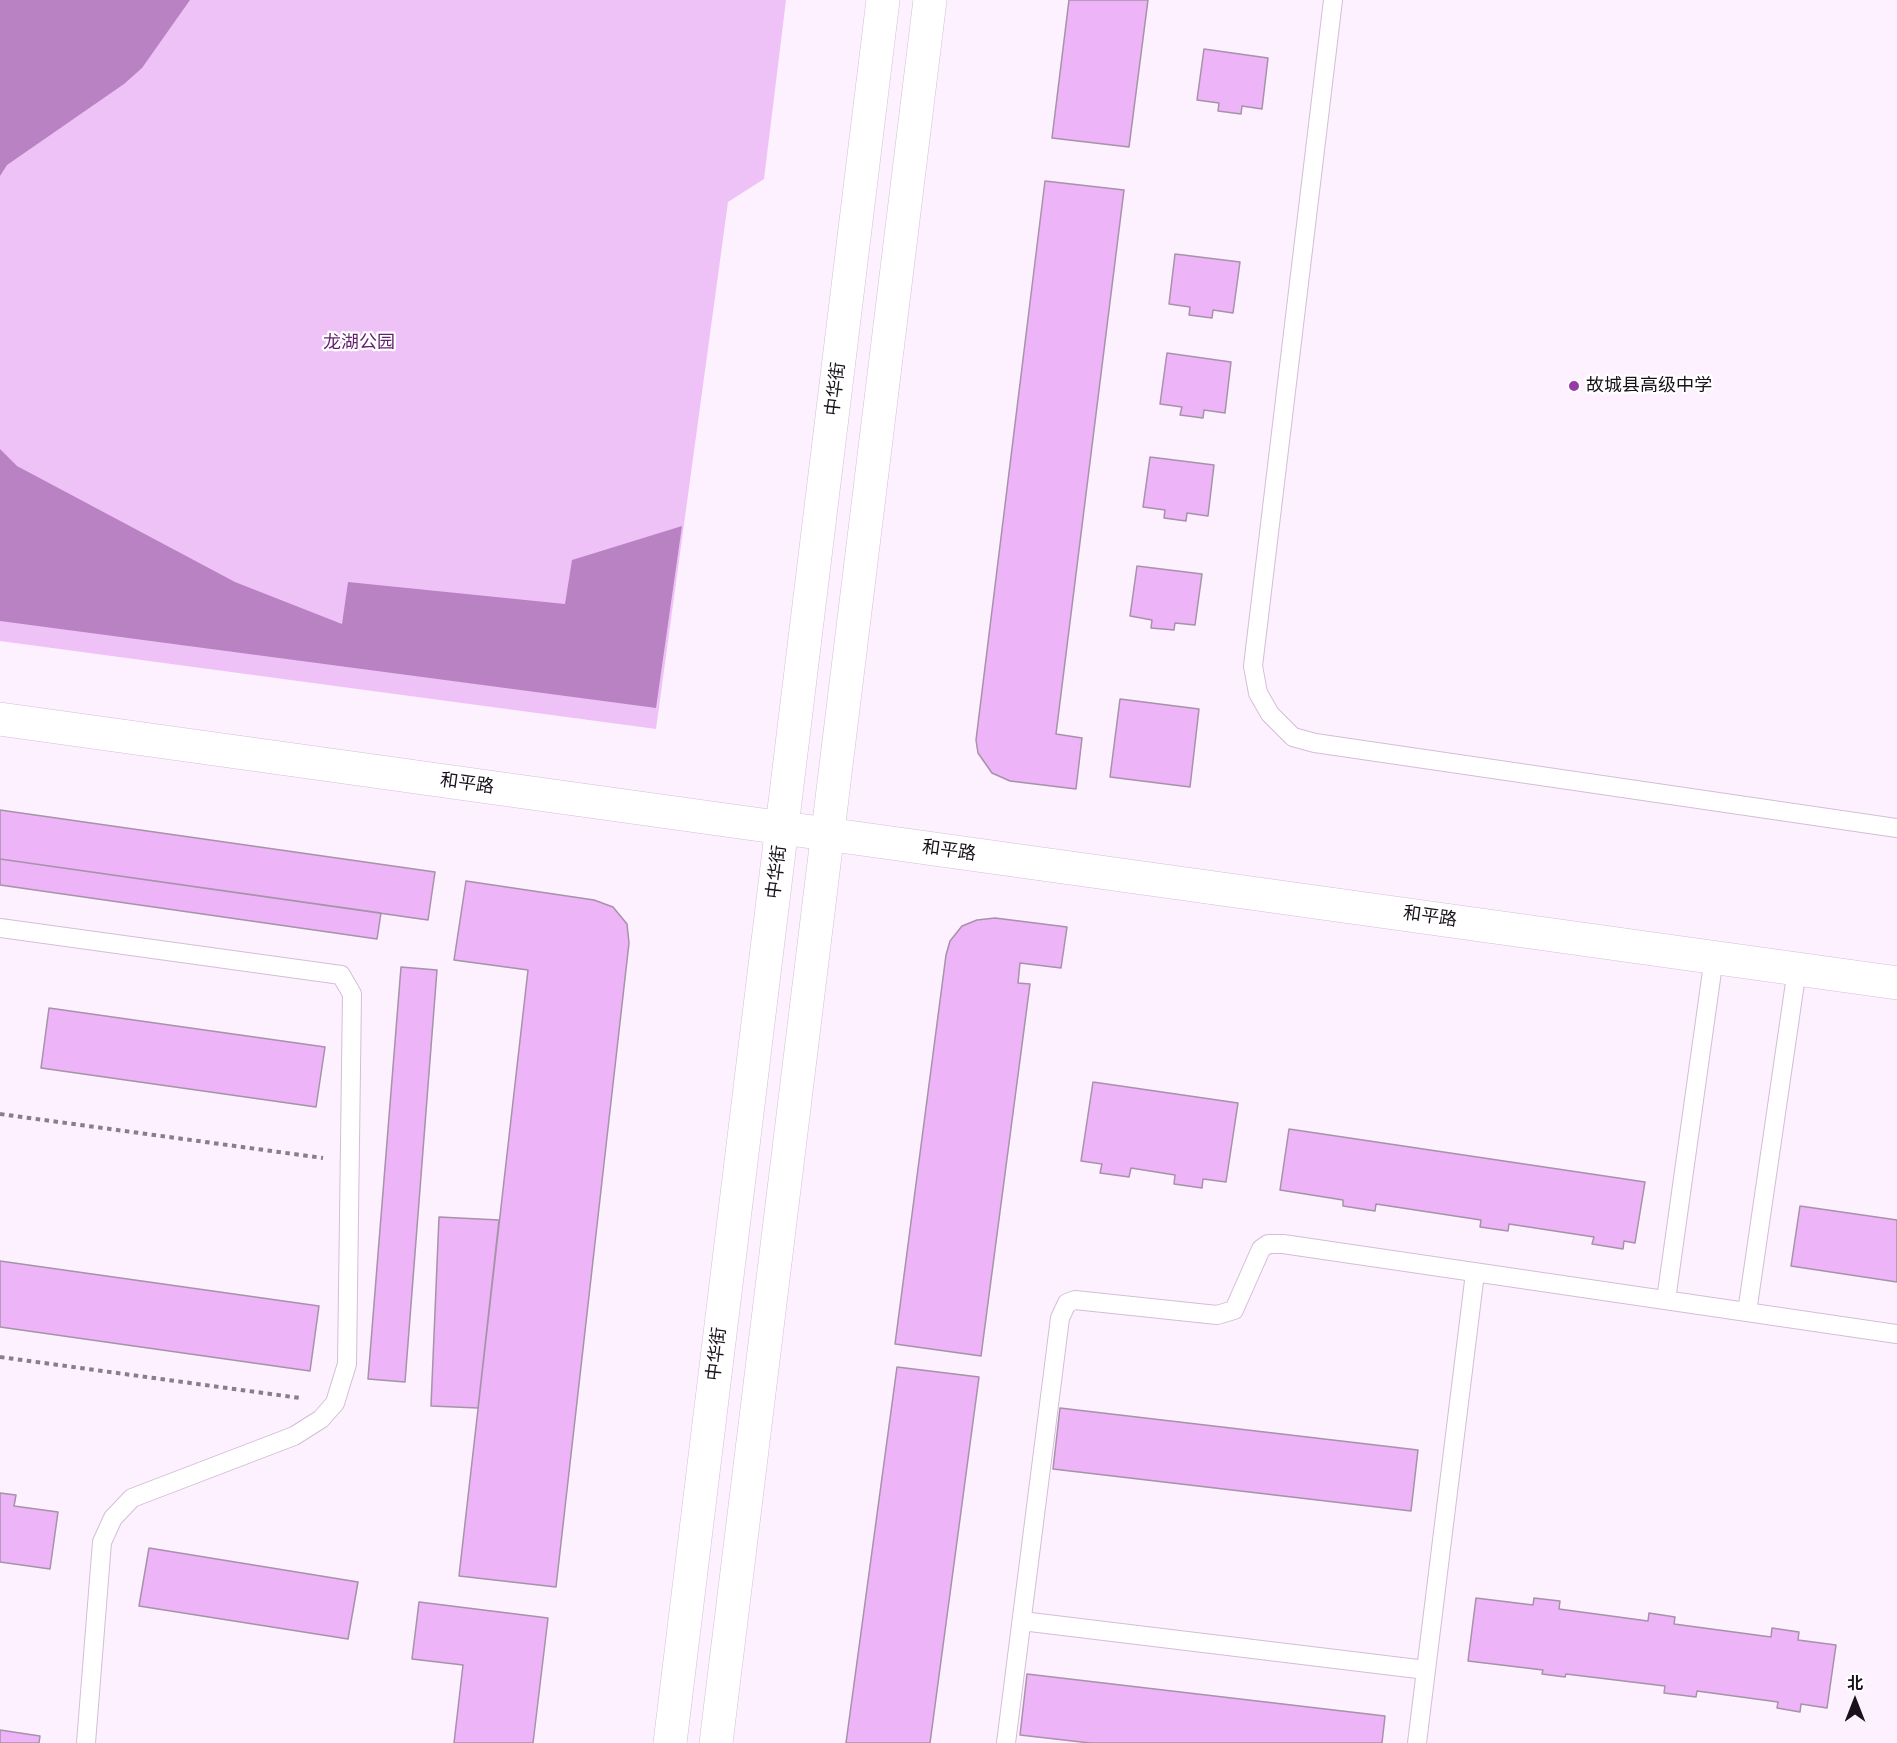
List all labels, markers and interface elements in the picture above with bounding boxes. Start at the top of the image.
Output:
park label: 龙湖公园 [323,332,395,354]
street label: 中华街 [822,361,850,417]
place label: 故城县高级中学 [1586,375,1712,397]
marker: 故城县高级中学 [1567,379,1581,393]
street label: 和平路 [439,770,495,798]
street label: 和平路 [921,837,977,865]
street label: 中华街 [763,844,791,900]
street label: 和平路 [1402,903,1458,931]
street label: 中华街 [703,1326,731,1382]
north arrow [1825,1671,1885,1731]
text: 北 [1847,1672,1863,1694]

